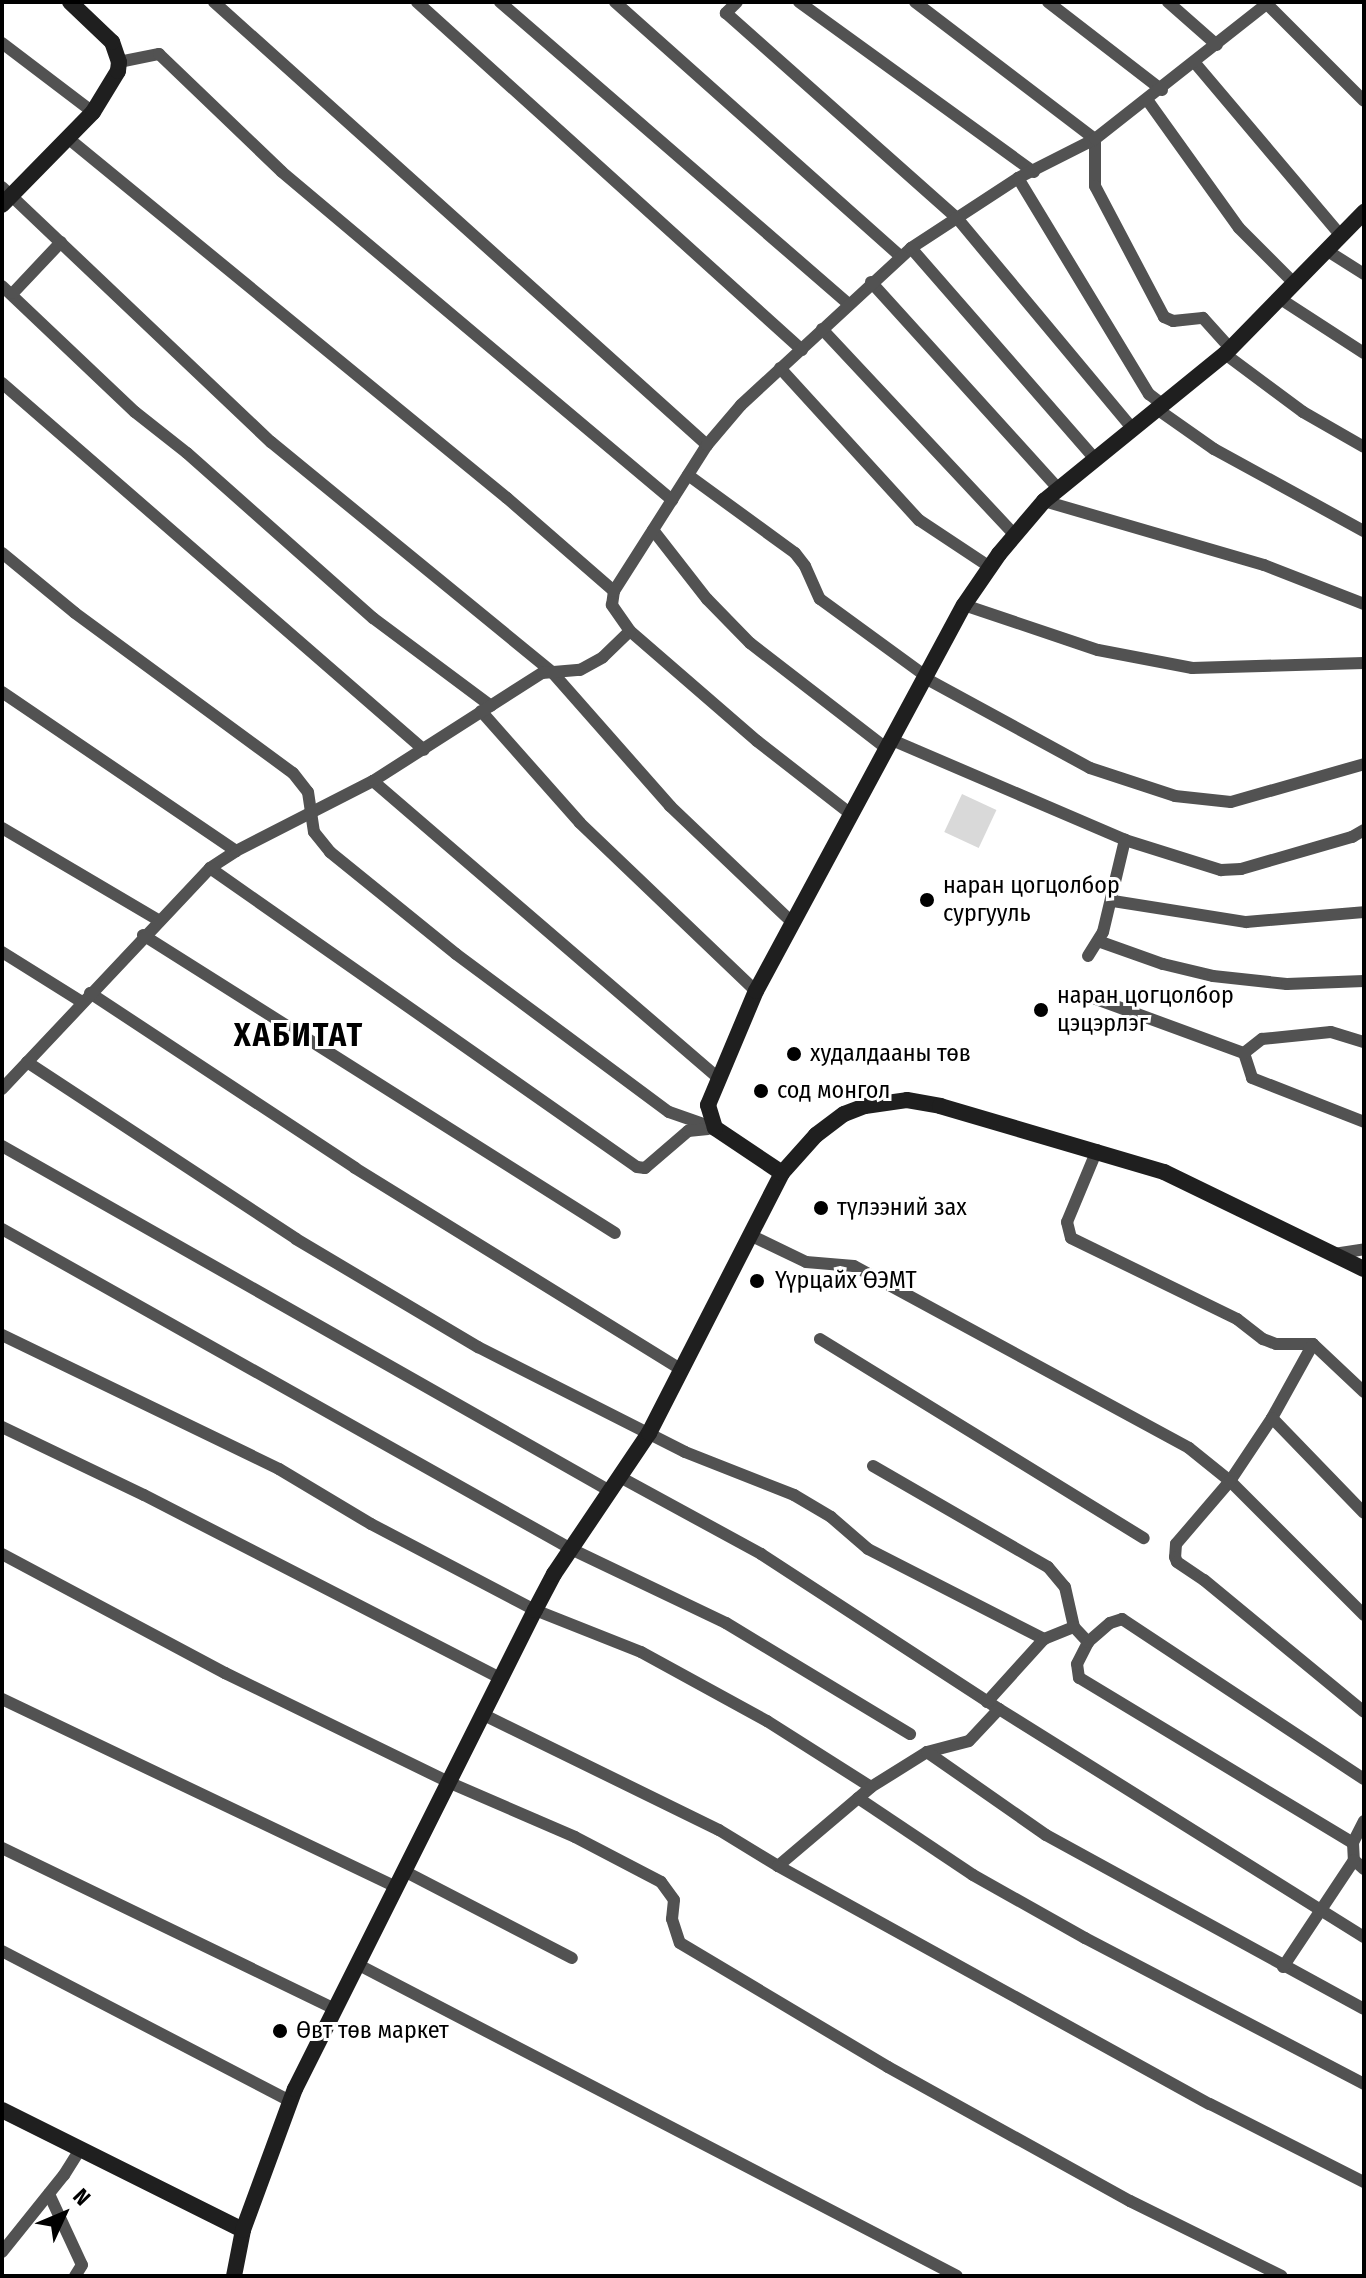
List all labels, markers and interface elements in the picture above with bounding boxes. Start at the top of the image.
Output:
place label: наран цогцолбор сургууль [943,872,1120,928]
marker: наран цогцолбор сургууль [918,891,936,909]
place label: наран цогцолбор цэцэрлэг [1057,982,1234,1038]
marker: наран цогцолбор цэцэрлэг [1032,1001,1050,1019]
district label: ХАБИТАТ [234,1016,364,1054]
place label: худалдааны төв [810,1040,971,1068]
marker: худалдааны төв [785,1045,803,1063]
place label: сод монгол [777,1077,890,1105]
marker: сод монгол [752,1082,770,1100]
place label: түлээний зах [837,1194,967,1222]
marker: түлээний зах [812,1199,830,1217]
place label: Үүрцайх ӨЭМТ [775,1267,917,1295]
marker: Үүрцайх ӨЭМТ [746,1270,768,1292]
place label: Өвт төв маркет [296,2017,449,2045]
marker: Өвт төв маркет [271,2022,289,2040]
north arrow [24,2174,104,2254]
text: N [67,2183,96,2211]

